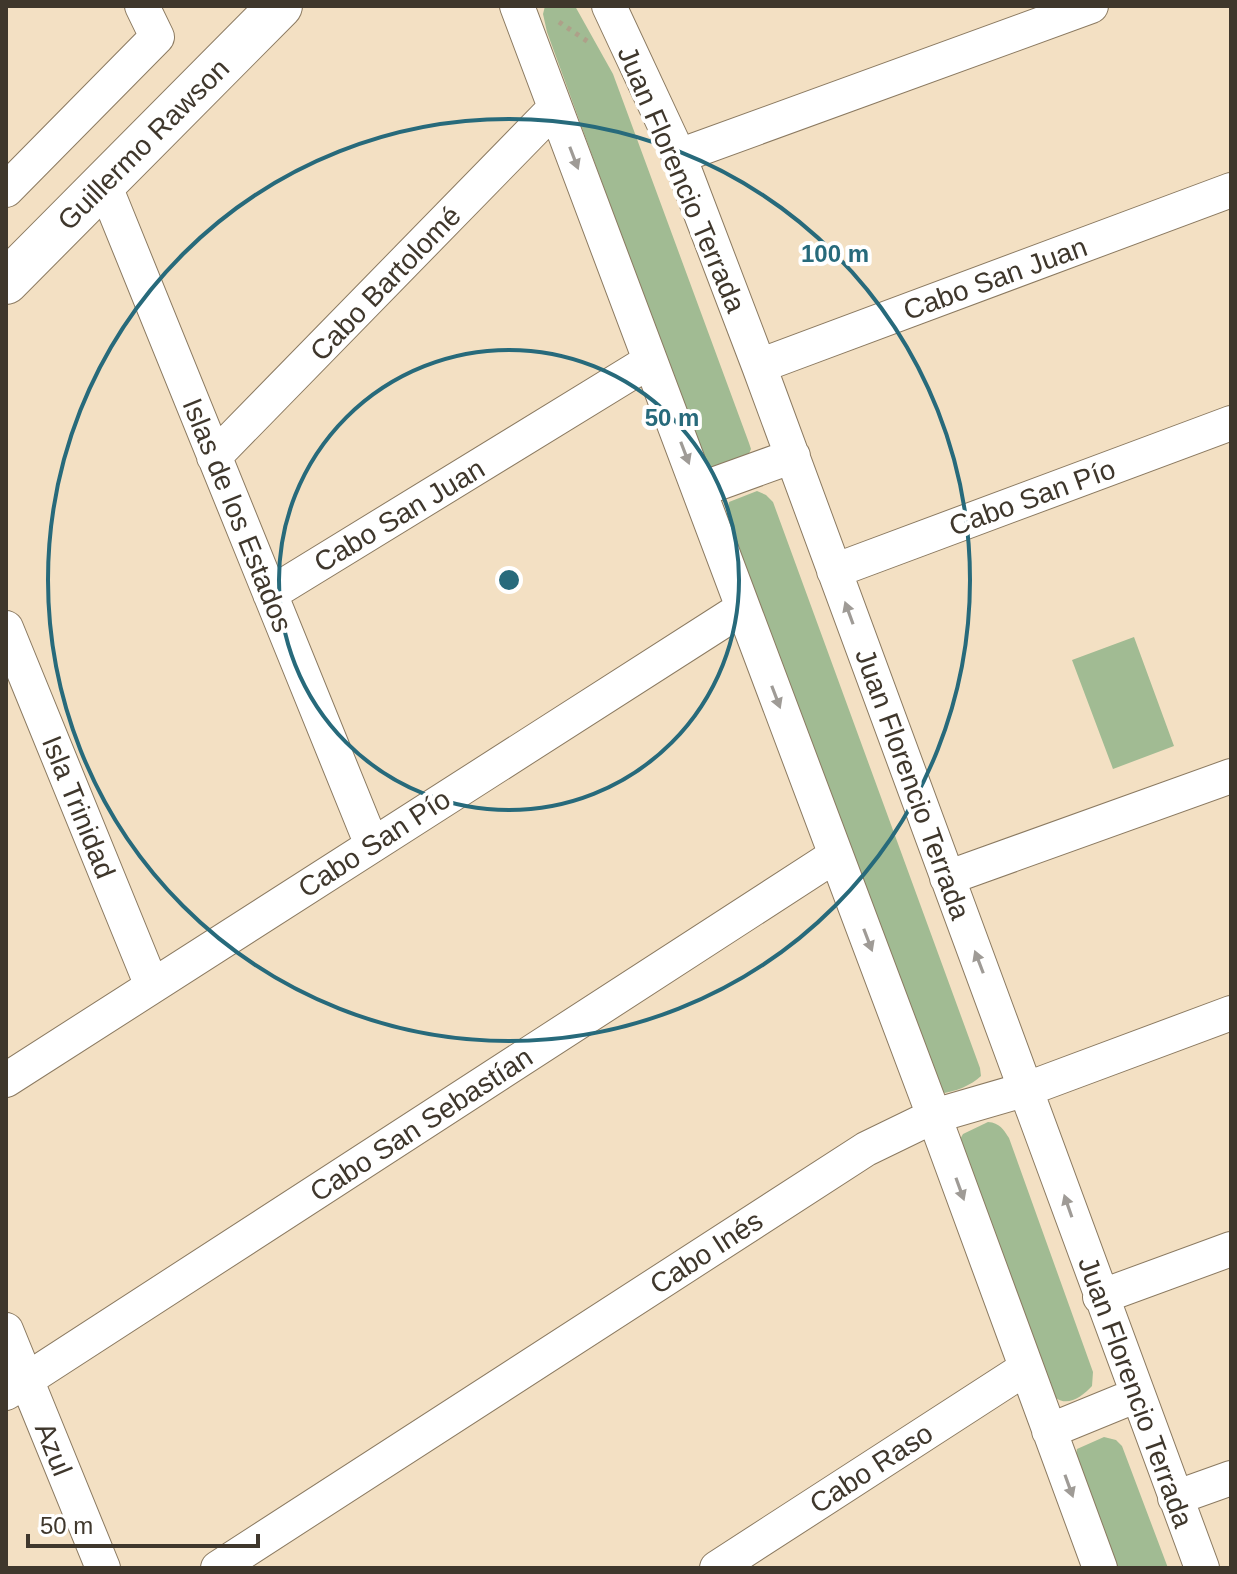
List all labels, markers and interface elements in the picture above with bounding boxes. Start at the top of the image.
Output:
street label: Juan Florencio Terrada [611,42,752,317]
street label: Guillermo Rawson [52,53,235,236]
one-way arrow [568,146,581,170]
street label: Cabo Bartolomé [304,200,467,367]
street label: Cabo San Juan [899,231,1091,326]
text: 100 m [801,240,869,267]
street label: Islas de los Estados [177,394,299,636]
text: 50 m [645,404,699,431]
one-way arrow [679,441,692,465]
street label: Cabo San Juan [309,452,490,578]
street label: Cabo San Pío [945,453,1119,542]
centre of rings [495,566,523,594]
one-way arrow [842,601,855,625]
street label: Juan Florencio Terrada [849,645,976,924]
one-way arrow [771,685,783,709]
street label: Isla Trinidad [36,731,121,883]
street label: Cabo San Pío [293,783,456,904]
one-way arrow [862,928,875,952]
one-way arrow [972,950,985,974]
street label: Cabo San Sebastían [304,1041,538,1208]
one-way arrow [955,1177,967,1201]
one-way arrow [1061,1194,1074,1218]
street label: Cabo Inés [644,1205,768,1300]
street label: Juan Florencio Terrada [1072,1253,1199,1532]
street label: Cabo Raso [804,1417,938,1520]
street label: Azul [29,1418,78,1480]
one-way arrow [1063,1474,1076,1498]
scale bar [28,1498,258,1548]
text: 50 m [40,1512,93,1539]

